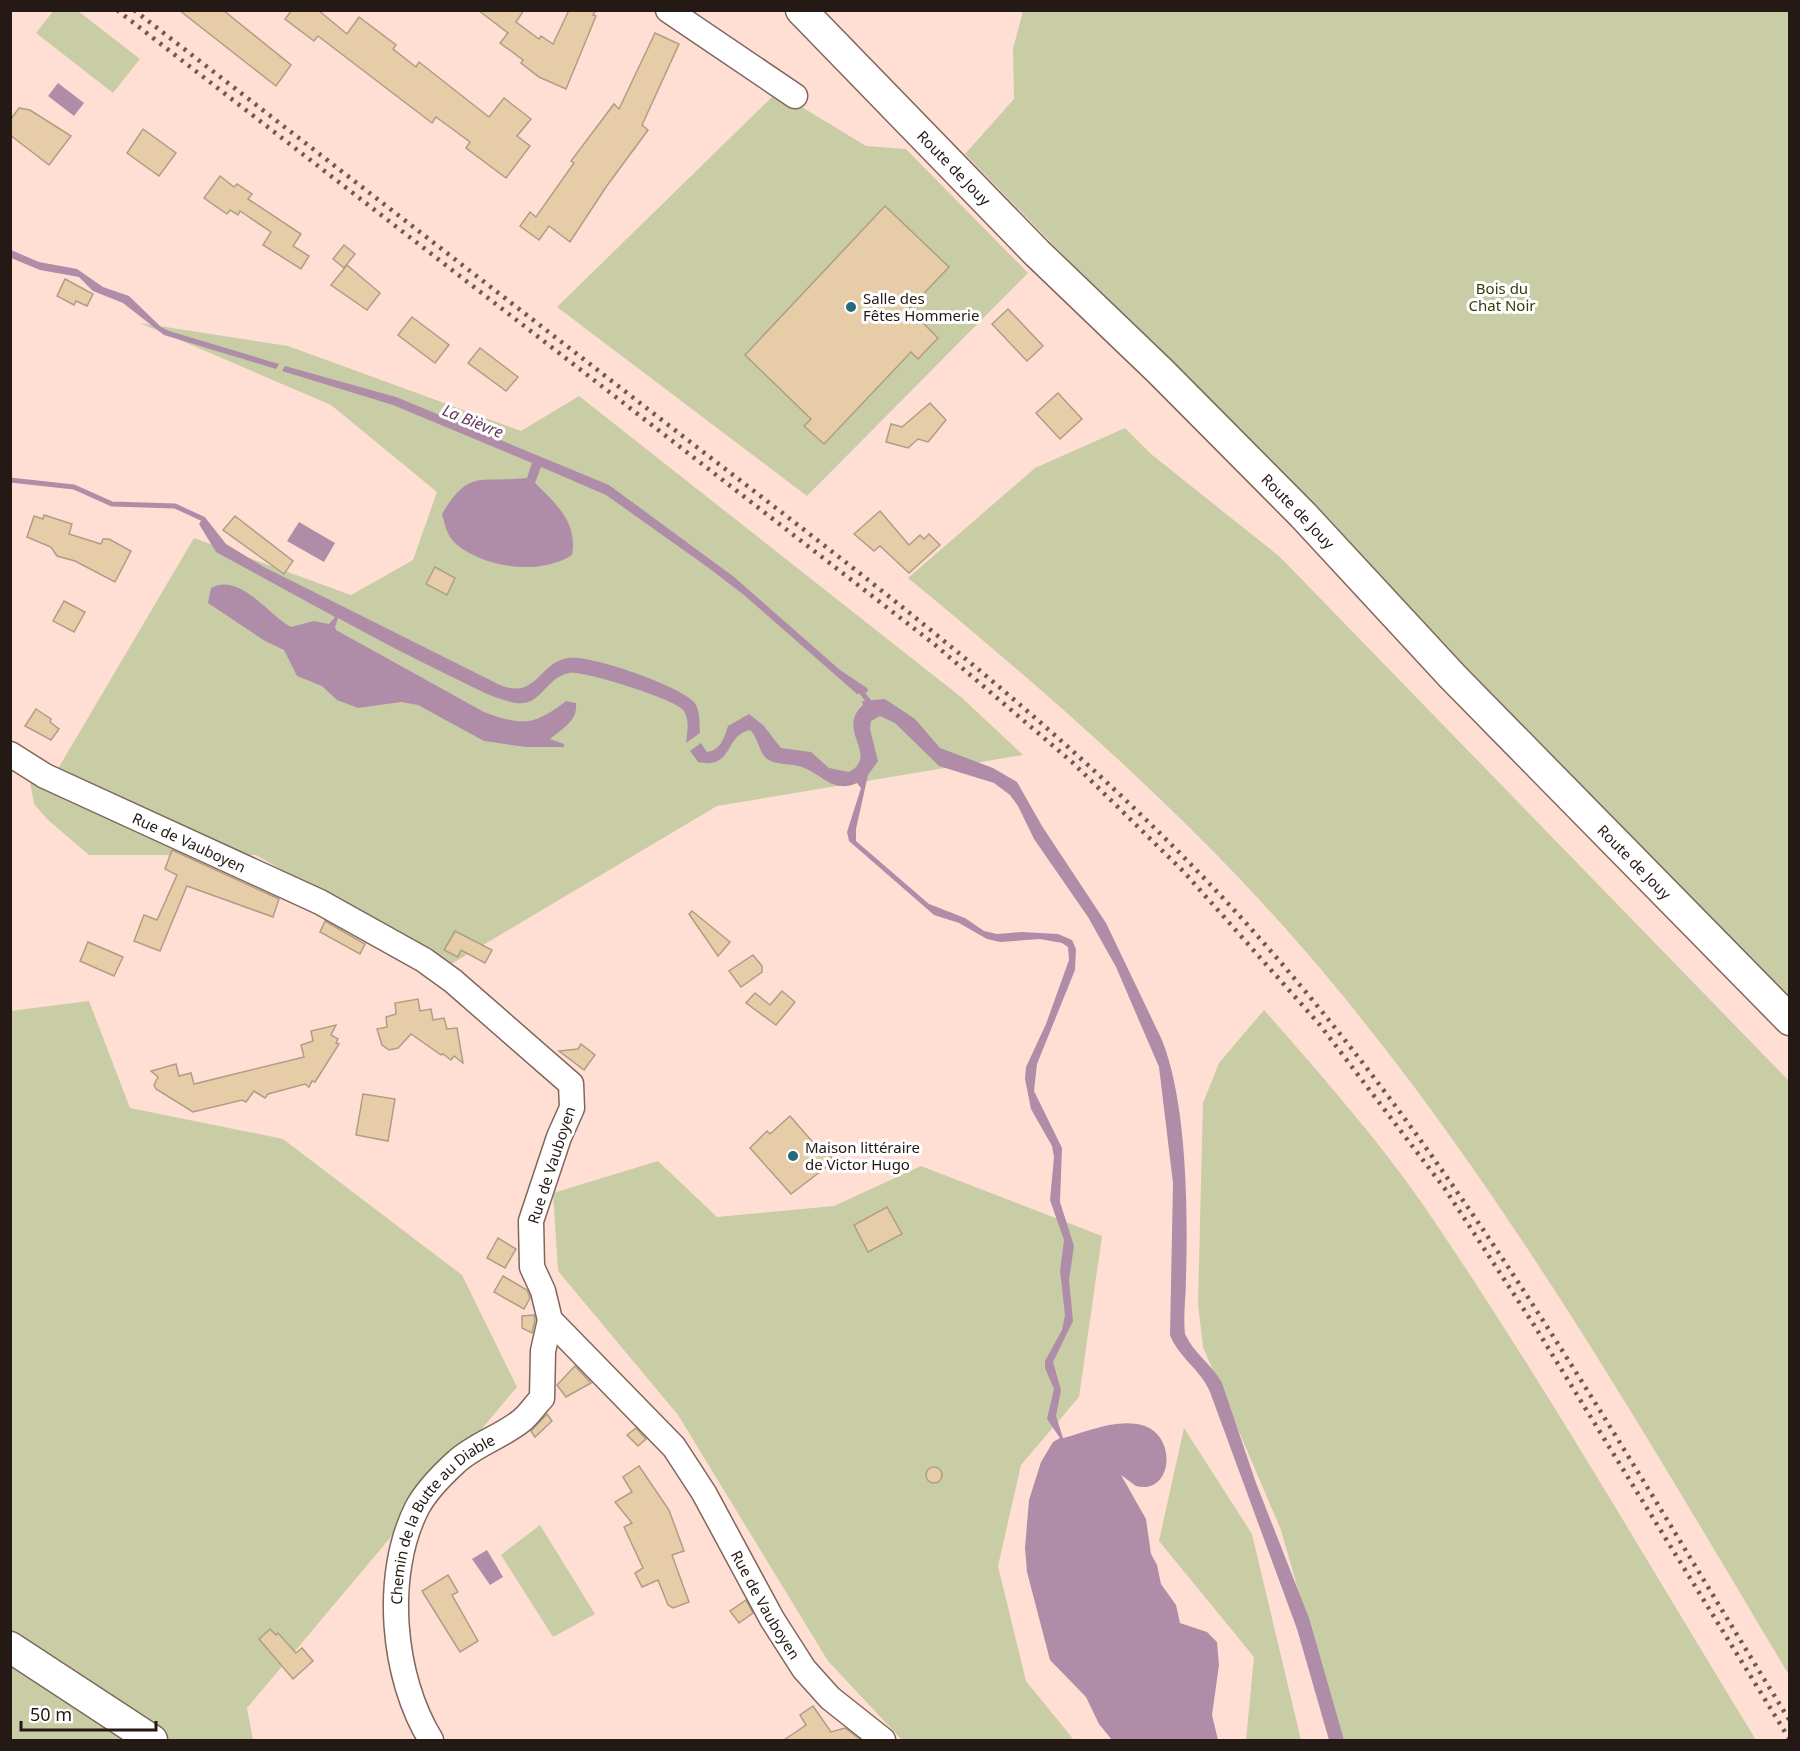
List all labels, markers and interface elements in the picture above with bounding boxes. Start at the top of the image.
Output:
street label: Route de Jouy [913,126,996,210]
park label: Bois du Chat Noir [1468,278,1536,315]
place label: Salle des Fêtes Hommerie [863,288,979,325]
marker: Salle des Fêtes Hommerie [844,300,858,314]
water label: La Bièvre [439,399,507,443]
street label: Route de Jouy [1257,469,1339,553]
street label: Rue de Vauboyen [129,807,249,877]
street label: Route de Jouy [1593,820,1676,904]
street label: Rue de Vauboyen [523,1104,579,1226]
place label: Maison littéraire de Victor Hugo [805,1137,920,1174]
marker: Maison littéraire de Victor Hugo [786,1149,800,1163]
street label: Chemin de la Butte au Diable [386,1429,498,1605]
street label: Rue de Vauboyen [727,1547,805,1663]
scale bar [21,1694,156,1732]
text: 50 m [30,1702,72,1726]

